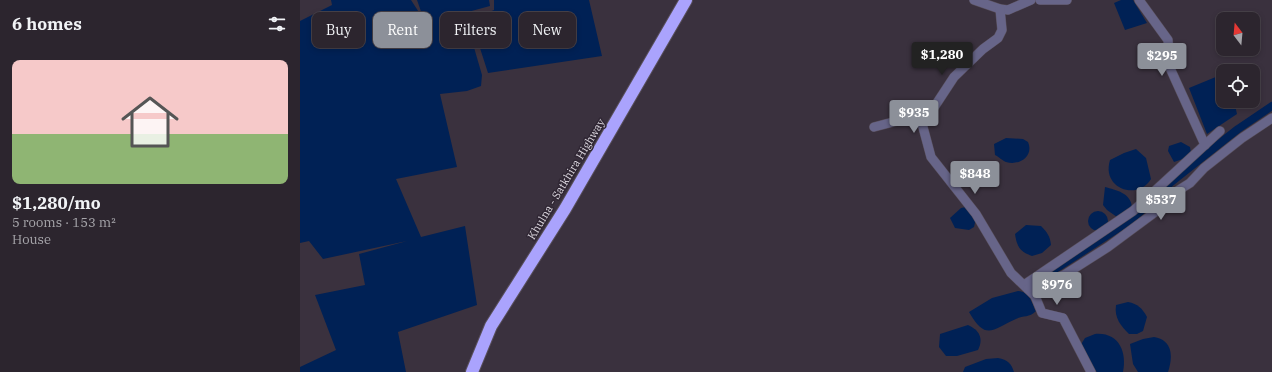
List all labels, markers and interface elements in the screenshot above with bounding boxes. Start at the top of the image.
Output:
chip: Buy [312,12,365,48]
chip: Rent [373,12,432,48]
chip: Filters [440,12,511,48]
chip: New [519,12,576,48]
north arrow [1216,12,1260,56]
map controls [1216,12,1260,108]
text: 6 homes [12,13,82,35]
icon: filters [266,13,288,35]
pin: $1,280 [909,42,975,76]
pin: $295 [1138,43,1186,77]
text: $1,280 [921,46,963,63]
text: $295 [1146,47,1178,64]
button: locate [1216,64,1260,108]
icon: home [114,86,186,158]
pin: $935 [890,100,938,134]
text: $935 [898,104,930,121]
street label: Khulna - Satkhira Highway [524,116,608,242]
pin: $848 [951,161,999,195]
text: $848 [959,165,991,182]
pin: $537 [1137,187,1185,221]
text: $537 [1145,191,1177,208]
text: $1,280/mo [12,192,101,214]
text: 5 rooms · 153 m² [12,214,116,231]
text: House [12,231,51,248]
pin: $976 [1033,272,1081,306]
text: $976 [1041,276,1073,293]

